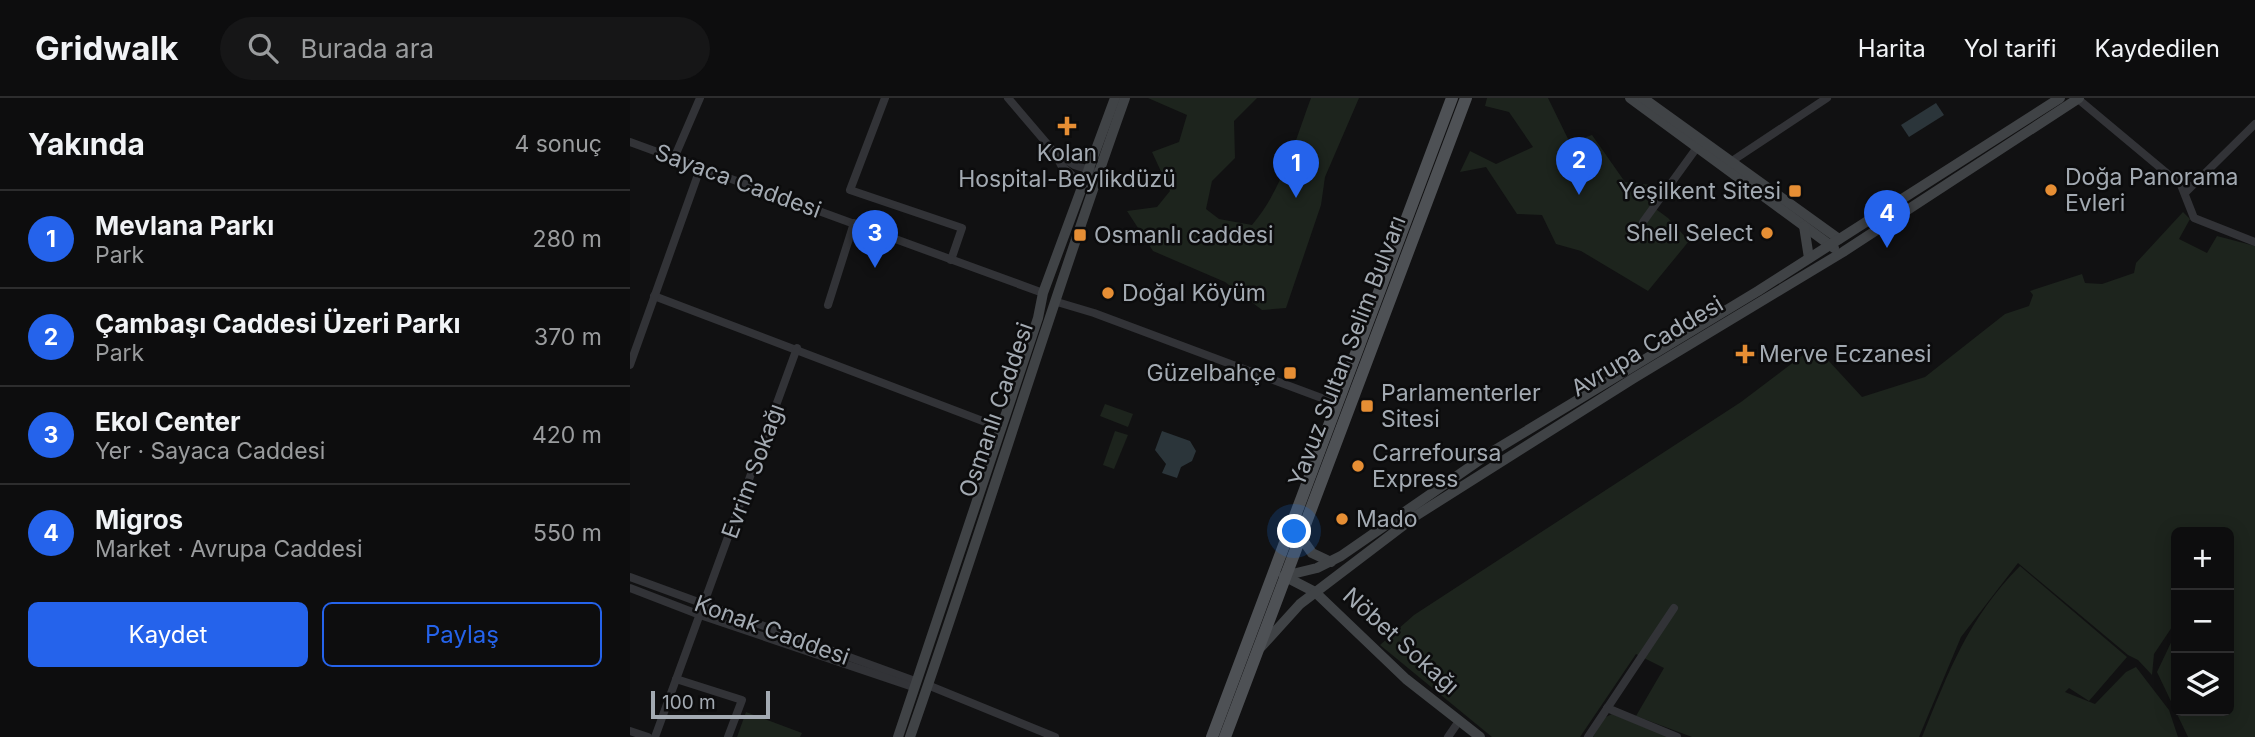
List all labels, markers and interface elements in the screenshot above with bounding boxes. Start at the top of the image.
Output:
search box [220,17,710,80]
text: Gridwalk [35,28,178,68]
icon: search [244,29,282,67]
text: Burada ara [300,33,434,64]
text: Harita [1858,34,1926,63]
text: Yol tarifi [1964,34,2057,63]
text: Kaydedilen [2095,34,2220,63]
marker: Kolan Hospital-Beylikdüzü [1057,116,1077,136]
text: Yakında [28,126,145,162]
text: 4 sonuç [514,130,602,158]
pin: 2 [1556,137,1602,195]
street label: Sayaca Caddesi [651,138,825,224]
place label: Kolan Hospital-Beylikdüzü [958,139,1176,193]
pin: 1 [1273,140,1319,198]
place label: Doğa Panorama Evleri [2065,163,2239,217]
place label: Yeşilkent Sitesi [1619,177,1781,205]
marker: Doğa Panorama Evleri [2043,182,2059,198]
marker: Yeşilkent Sitesi [1787,183,1803,199]
pin: 4 [1864,190,1910,248]
text: Mevlana Parkı [95,210,274,241]
pin: 3 [852,210,898,268]
street label: Yavuz Sultan Selim Bulvarı [1282,212,1412,490]
place label: Shell Select [1626,219,1753,247]
place label: Osmanlı caddesi [1094,221,1274,249]
text: 1 [46,225,56,253]
text: 280 m [533,225,602,253]
marker: Shell Select [1759,225,1775,241]
marker: Osmanlı caddesi [1072,227,1088,243]
text: Park [95,241,144,269]
place label: Doğal Köyüm [1122,279,1266,307]
marker: Doğal Köyüm [1100,285,1116,301]
street label: Avrupa Caddesi [1566,290,1728,402]
text: Çambaşı Caddesi Üzeri Parkı [95,308,461,339]
street label: Osmanlı Caddesi [953,319,1039,501]
text: 2 [44,323,58,351]
text: 370 m [534,323,602,351]
text: Park [95,339,144,367]
place label: Merve Eczanesi [1759,340,1932,368]
marker: Merve Eczanesi [1737,346,1753,362]
place label: Güzelbahçe [1147,359,1276,387]
marker: Güzelbahçe [1282,365,1298,381]
place label: Parlamenterler Sitesi [1381,379,1541,433]
marker: Parlamenterler Sitesi [1359,398,1375,414]
street label: Evrim Sokağı [716,400,790,542]
text: Ekol Center [95,406,241,437]
text: 3 [44,421,58,449]
text: 420 m [532,421,602,449]
text: Yer · Sayaca Caddesi [95,437,325,465]
place label: Carrefoursa Express [1372,439,1501,493]
marker: Carrefoursa Express [1350,458,1366,474]
text: Migros [95,504,183,535]
place label: Mado [1356,505,1418,533]
marker: Mado [1334,511,1350,527]
your location [1277,514,1311,548]
text: 4 [43,519,59,547]
text: 550 m [533,519,602,547]
map controls [2171,527,2234,716]
button: + [2171,527,2234,590]
text: Market · Avrupa Caddesi [95,535,363,563]
street label: Nöbet Sokağı [1337,582,1465,700]
street label: Konak Caddesi [691,589,853,671]
button: − [2171,590,2234,653]
button: Kaydet [28,602,308,667]
button: Paylaş [322,602,602,667]
button: layers [2171,653,2234,716]
scale bar [651,688,770,720]
text: 100 m [662,691,716,714]

